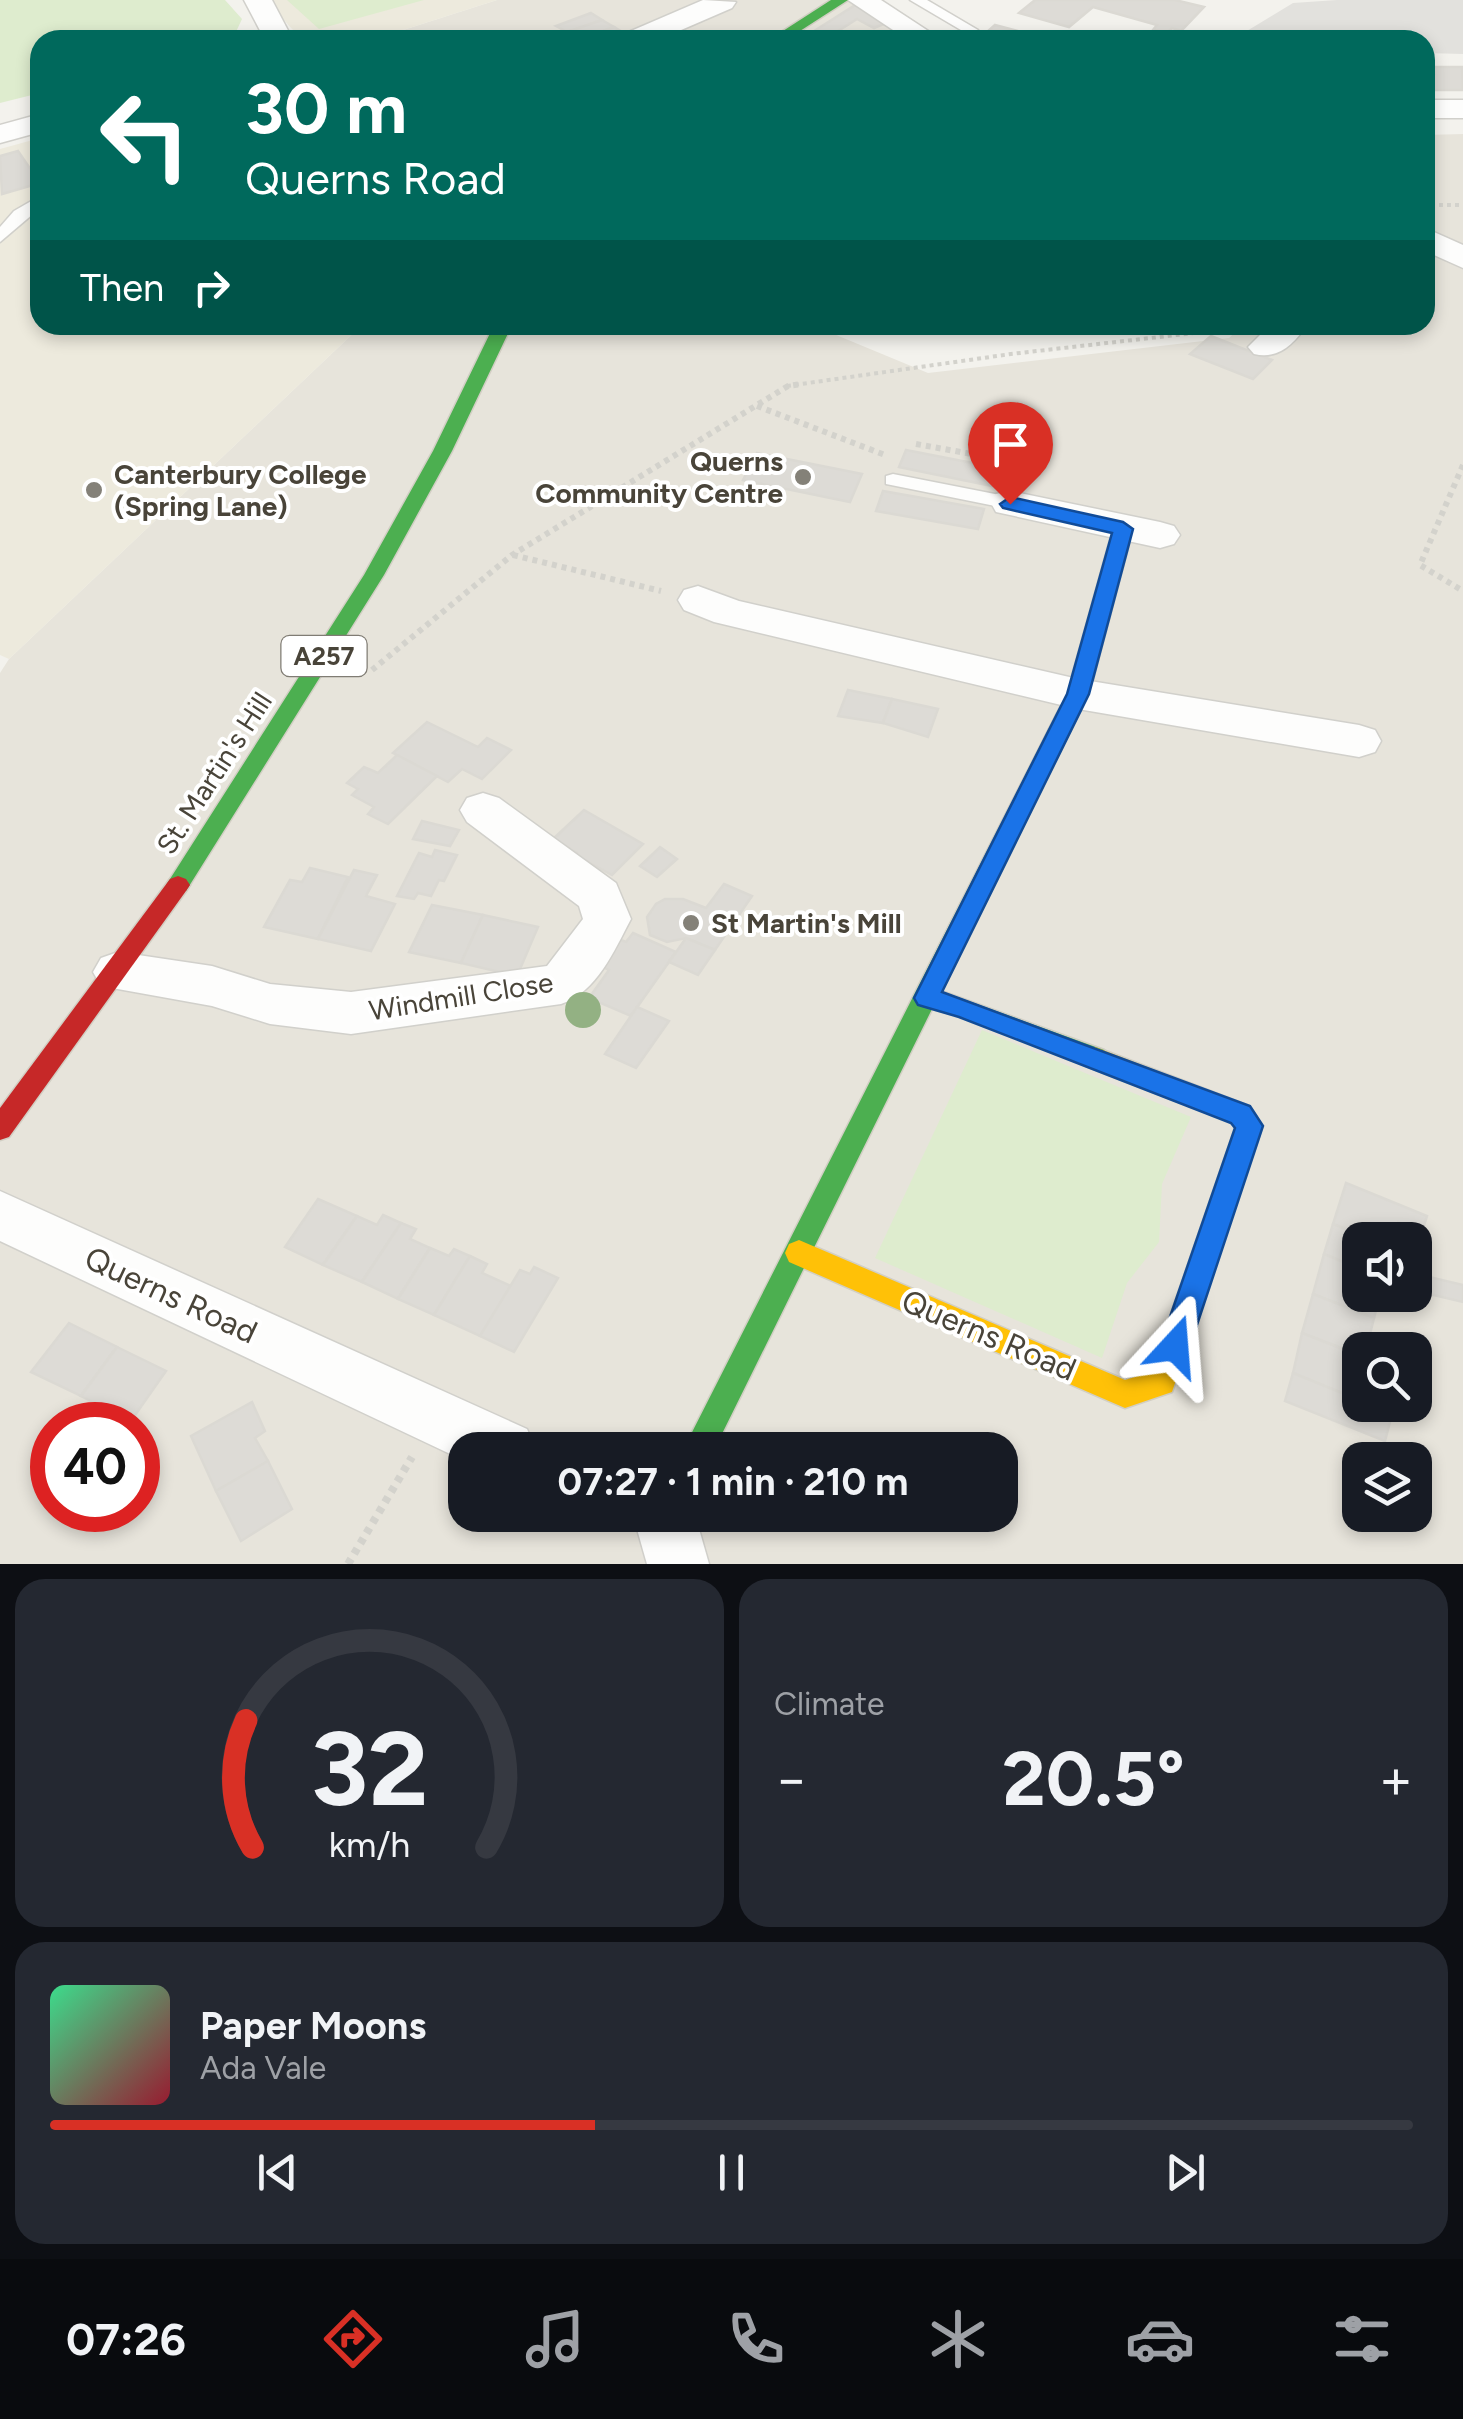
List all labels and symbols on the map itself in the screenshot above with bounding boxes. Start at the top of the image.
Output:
pin [968,402,1053,505]
place label: Querns Community Centre [535,444,783,510]
place label: Canterbury College (Spring Lane) [114,457,366,523]
marker: Querns Community Centre [792,466,814,488]
marker: Canterbury College (Spring Lane) [83,479,105,501]
road number: A257 [282,636,366,676]
street label: St. Martin's Hill [149,686,279,860]
place label: St Martin's Mill [711,906,902,940]
marker: St Martin's Mill [680,912,702,934]
street label: Windmill Close [367,965,555,1027]
street label: Querns Road [79,1239,263,1351]
street label: Querns Road [896,1281,1082,1389]
position arrow [1123,1294,1227,1398]
speed limit sign: 40 [30,1402,160,1532]

